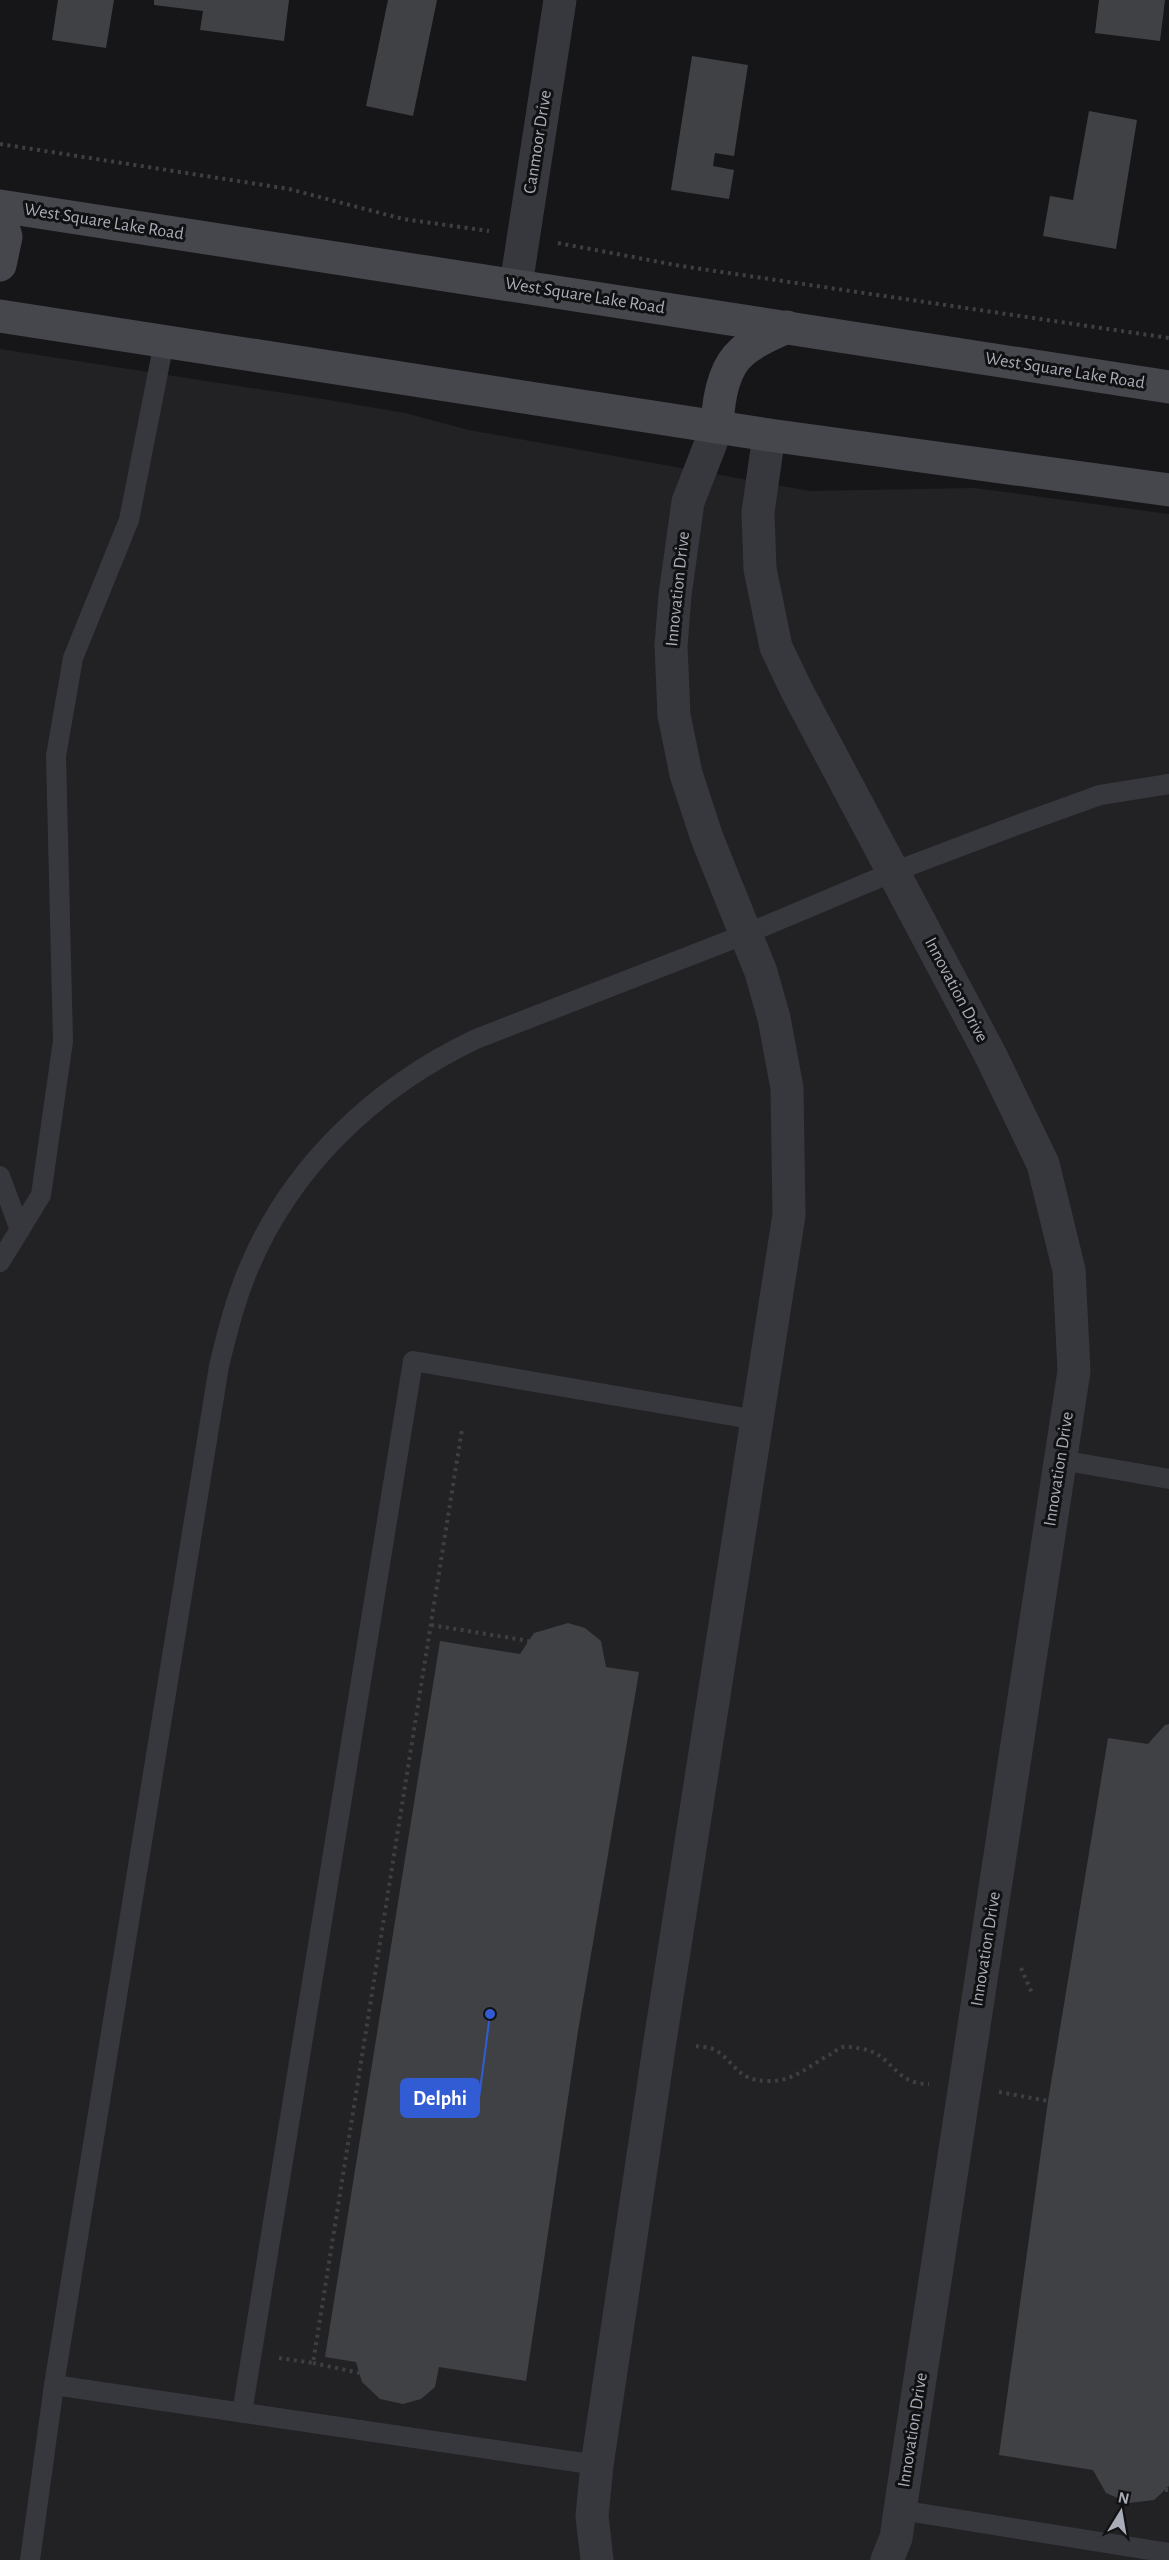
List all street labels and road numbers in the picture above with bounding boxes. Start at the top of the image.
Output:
street label: Canmoor Drive [521,89,555,195]
street label: West Square Lake Road [23,200,185,244]
street label: West Square Lake Road [504,274,666,318]
street label: West Square Lake Road [984,349,1146,393]
street label: Innovation Drive [663,531,693,647]
street label: Innovation Drive [921,935,991,1045]
street label: Innovation Drive [1041,1410,1077,1528]
street label: Innovation Drive [968,1890,1004,2008]
street label: Innovation Drive [895,2371,931,2489]

